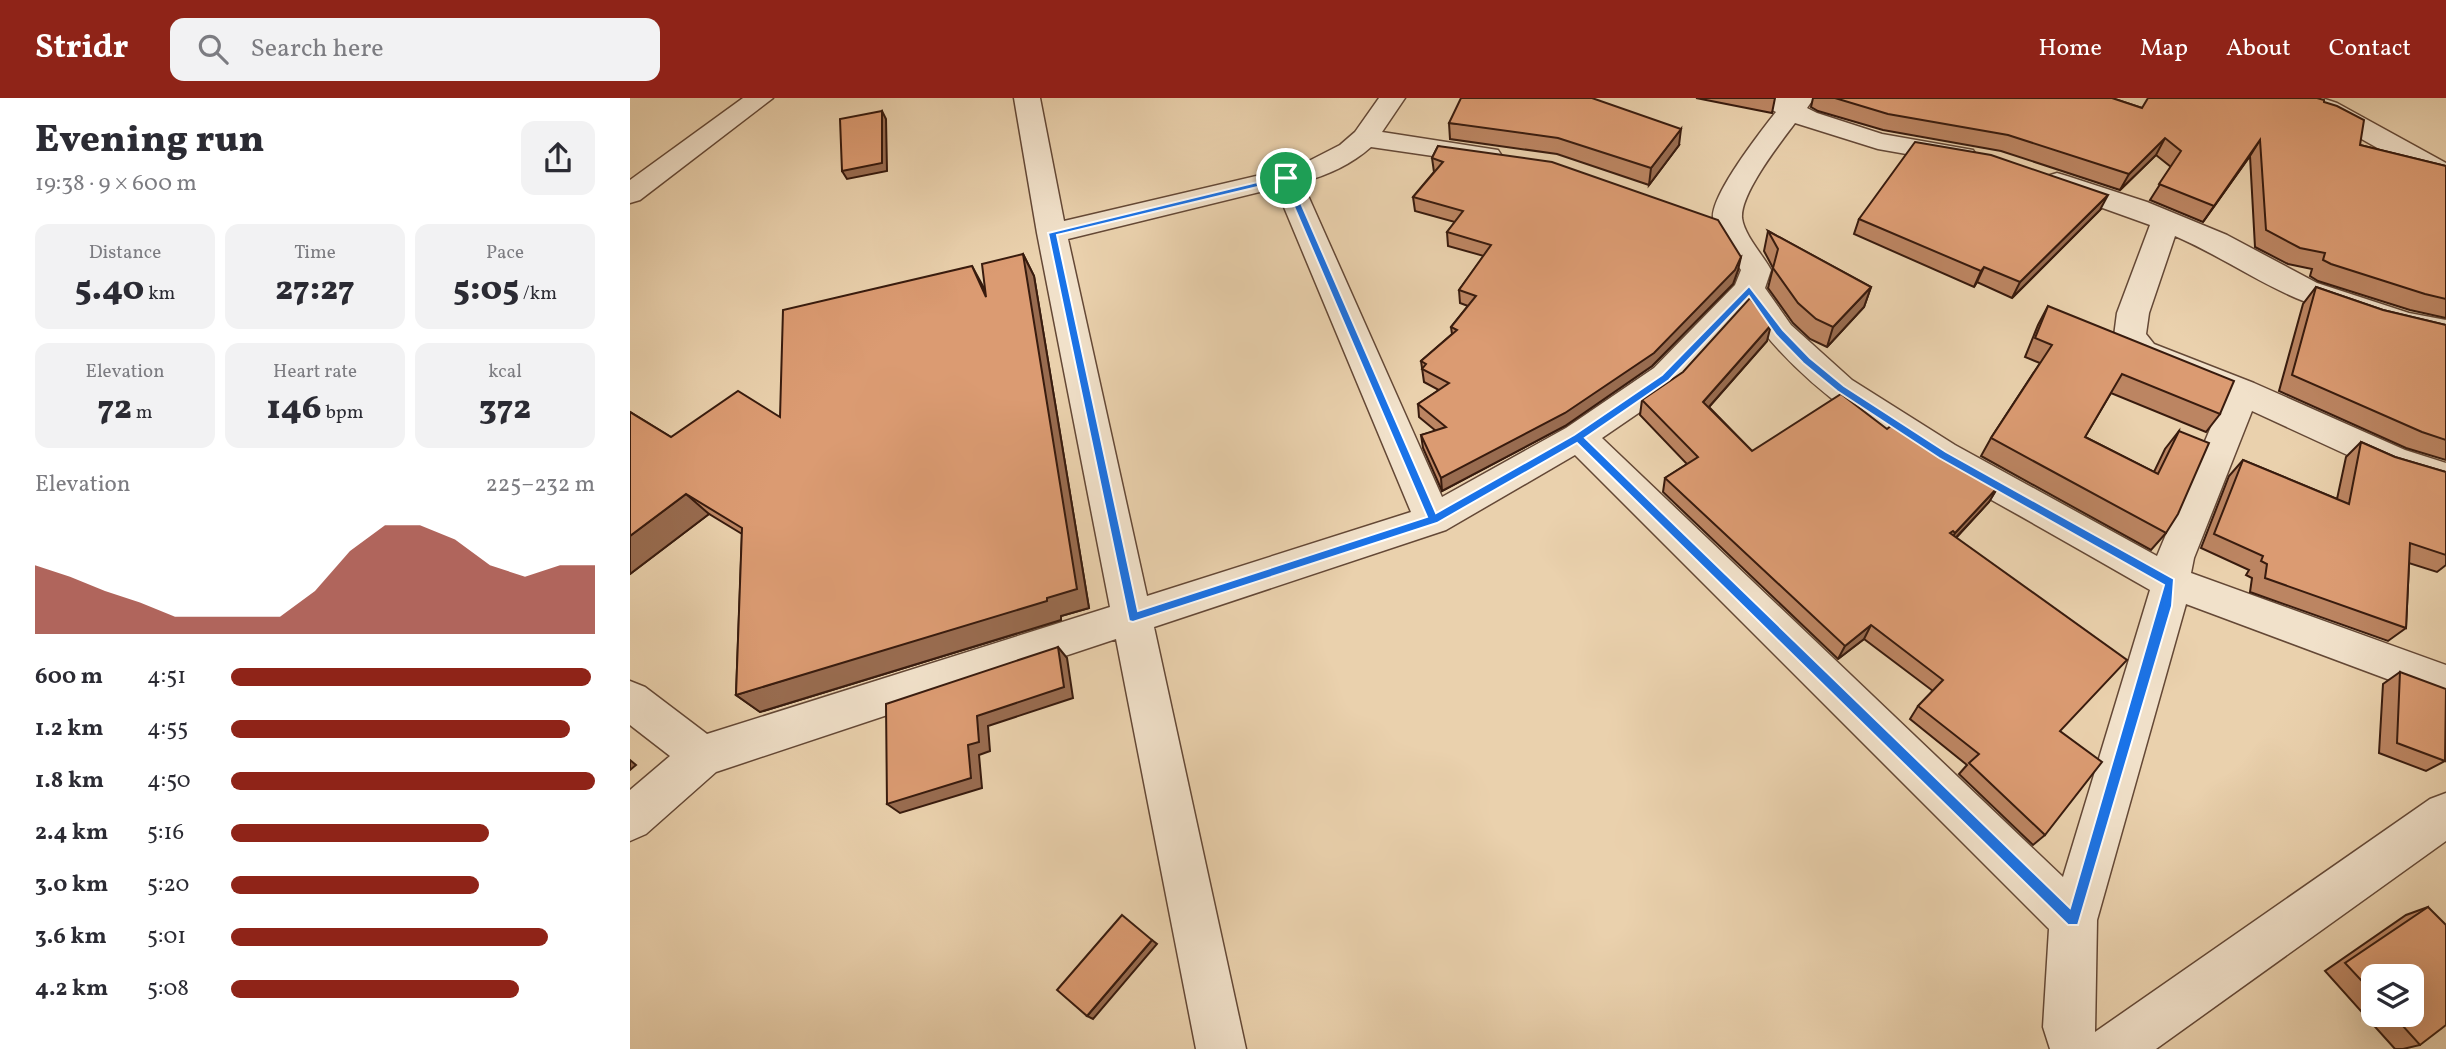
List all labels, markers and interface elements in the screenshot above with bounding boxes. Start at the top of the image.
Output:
search box [170,18,660,81]
text: Stridr [35,26,128,72]
icon: search [194,30,232,68]
text: Search here [250,31,384,67]
text: Home [2038,32,2102,66]
text: Map [2140,32,2188,66]
text: About [2226,32,2291,66]
text: Contact [2329,32,2411,66]
text: Evening run [35,115,265,168]
button: share [521,121,595,195]
pin [1256,148,1316,208]
icon: arrive [1267,159,1305,197]
text: 19:38 · 9 × 600 m [35,168,197,200]
text: Distance [89,240,161,266]
text: Time [294,240,336,266]
text: Pace [486,240,524,266]
text: 5.40 [75,266,144,314]
text: 27:27 [275,266,355,314]
text: 5:05 [453,266,519,314]
text: km [144,281,175,307]
text: /km [519,281,557,307]
text: Elevation [86,359,164,385]
text: Heart rate [273,359,357,385]
text: kcal [488,359,522,385]
text: 72 [98,385,132,433]
text: 146 [266,385,322,433]
text: 372 [479,385,531,433]
text: m [132,400,153,426]
text: bpm [322,400,364,426]
text: Elevation [35,469,131,501]
text: 225–232 m [485,469,595,501]
text: 600 m [35,661,103,693]
text: 4:51 [147,661,186,693]
text: 1.2 km [35,713,104,745]
text: 4:55 [147,713,188,745]
text: 1.8 km [35,765,104,797]
text: 4:50 [147,765,191,797]
text: 2.4 km [35,817,108,849]
text: 5:16 [147,817,184,849]
text: 3.0 km [35,869,108,901]
text: 5:20 [147,869,189,901]
text: 3.6 km [35,921,107,953]
text: 5:01 [147,921,186,953]
map controls [2361,964,2424,1027]
button: layers [2361,964,2424,1027]
text: 4.2 km [35,973,108,1005]
text: 5:08 [147,973,189,1005]

